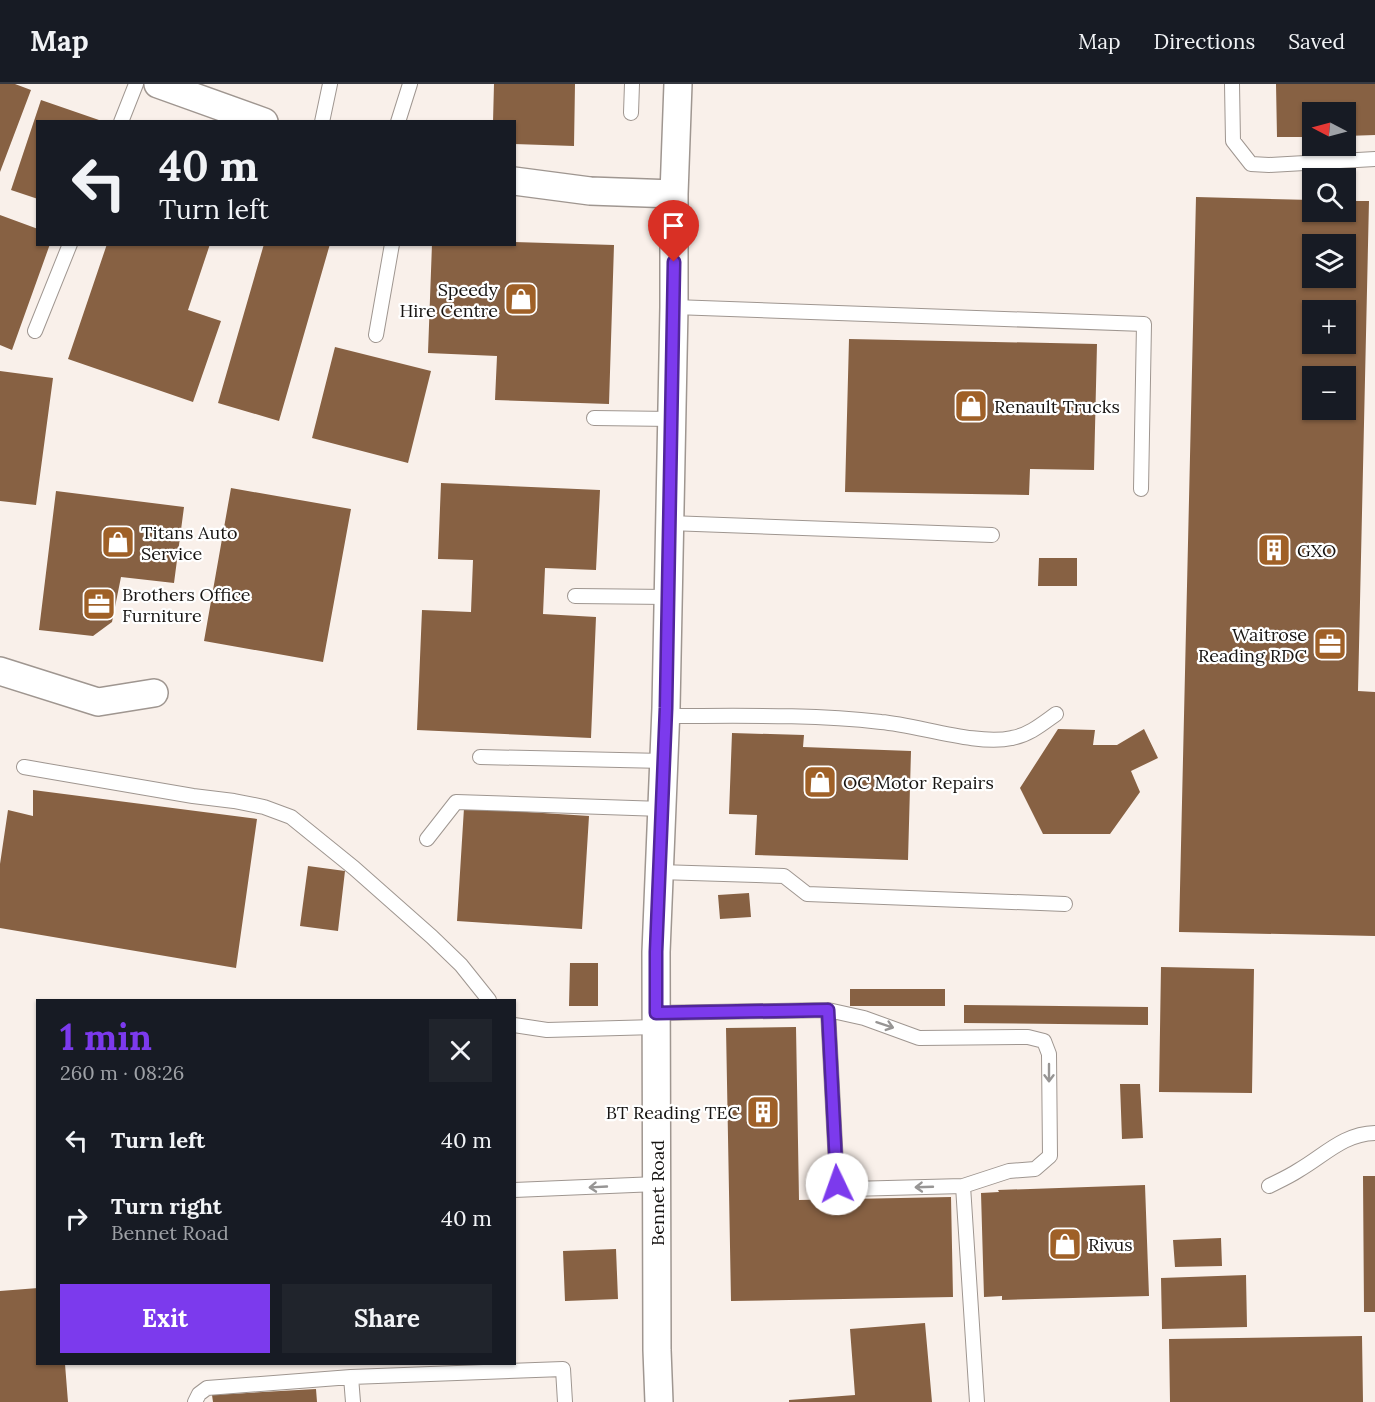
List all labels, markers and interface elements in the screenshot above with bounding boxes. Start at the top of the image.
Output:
text: Map [30,23,89,59]
text: Map [1078,28,1121,55]
text: Directions [1154,28,1255,55]
text: Saved [1288,28,1345,55]
north arrow [1302,102,1356,156]
map controls [1302,102,1356,420]
text: 40 m [159,139,258,193]
icon: left [60,144,138,222]
button: search [1302,168,1356,222]
text: Turn left [159,192,269,226]
pin [648,200,699,262]
icon: arrive [657,209,690,242]
button: layers [1302,234,1356,288]
place label: Speedy Hire Centre [399,278,498,322]
shop icon: Speedy Hire Centre [503,281,539,317]
button: + [1302,300,1356,354]
button: − [1302,366,1356,420]
shop icon: Renault Trucks [953,388,989,424]
place label: Renault Trucks [994,395,1120,418]
place label: Titans Auto Service [141,521,238,565]
shop icon: Titans Auto Service [100,524,136,560]
building icon: GXO [1256,532,1292,568]
place label: GXO [1297,539,1336,562]
place label: Brothers Office Furniture [122,583,251,627]
office icon: Brothers Office Furniture [81,586,117,622]
place label: Waitrose Reading RDC [1198,623,1307,667]
office icon: Waitrose Reading RDC [1312,626,1348,662]
shop icon: OC Motor Repairs [802,764,838,800]
place label: OC Motor Repairs [843,771,994,794]
text: 1 min [60,1014,152,1060]
button: close [429,1019,492,1082]
one-way arrow [875,1020,894,1031]
text: 260 m · 08:26 [60,1060,184,1085]
one-way arrow [1043,1063,1055,1083]
building icon: BT Reading TEC [745,1094,781,1130]
place label: BT Reading TEC [606,1101,740,1124]
icon: left [60,1124,93,1157]
text: Turn left [111,1126,205,1154]
text: 40 m [441,1126,492,1154]
street label: Bennet Road [646,1140,669,1246]
position arrow [805,1152,869,1216]
one-way arrow [589,1181,609,1192]
one-way arrow [914,1181,934,1193]
text: Turn right [111,1192,222,1220]
icon: right [60,1202,93,1235]
text: 40 m [441,1204,492,1232]
text: Bennet Road [111,1220,229,1245]
shop icon: Rivus [1047,1226,1083,1262]
place label: Rivus [1088,1233,1133,1256]
button: Exit [60,1284,270,1353]
button: Share [282,1284,492,1353]

